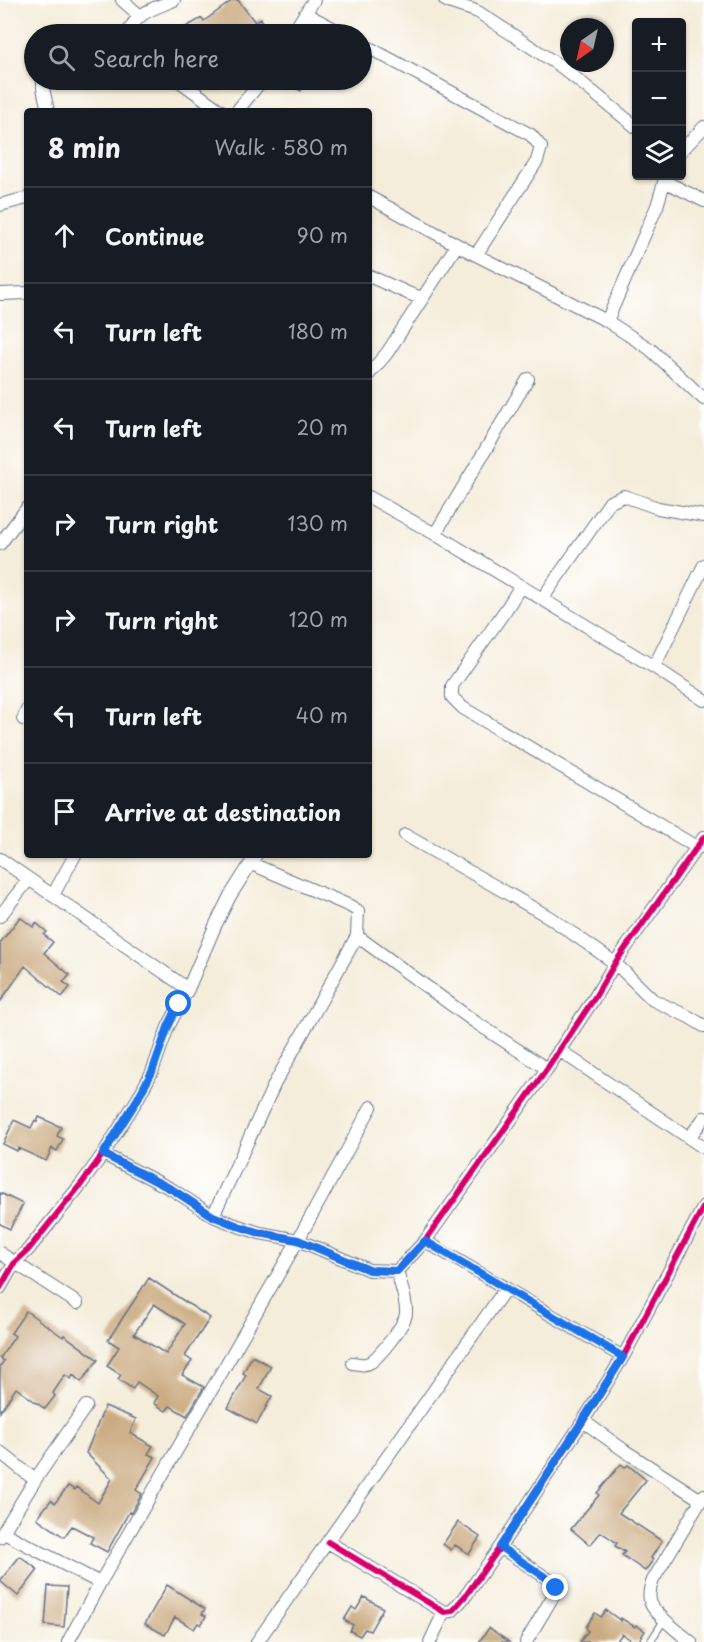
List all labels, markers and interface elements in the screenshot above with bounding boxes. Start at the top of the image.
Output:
north arrow [560,18,614,72]
map controls [632,18,686,180]
button: + [632,18,686,72]
search box [24,24,372,90]
icon: search [45,41,78,74]
text: Search here [93,41,219,74]
button: − [632,72,686,126]
button: layers [632,126,686,180]
text: 8 min [48,128,121,167]
text: Walk · 580 m [214,132,348,162]
icon: ahead [48,219,81,252]
text: Continue [105,219,204,252]
text: 90 m [297,220,348,250]
icon: left [48,315,81,348]
text: Turn left [105,315,202,348]
text: 180 m [288,316,348,346]
icon: left [48,411,81,444]
text: Turn left [105,411,202,444]
text: 20 m [296,412,348,442]
icon: right [48,507,81,540]
text: Turn right [105,507,218,540]
text: 130 m [288,508,348,538]
icon: right [48,603,81,636]
text: Turn right [105,603,218,636]
text: 120 m [289,604,348,634]
icon: left [48,699,81,732]
text: Turn left [105,699,202,732]
text: 40 m [296,700,348,730]
icon: arrive [48,795,81,828]
text: Arrive at destination [105,795,341,828]
route start [165,990,191,1016]
route end [542,1574,568,1600]

